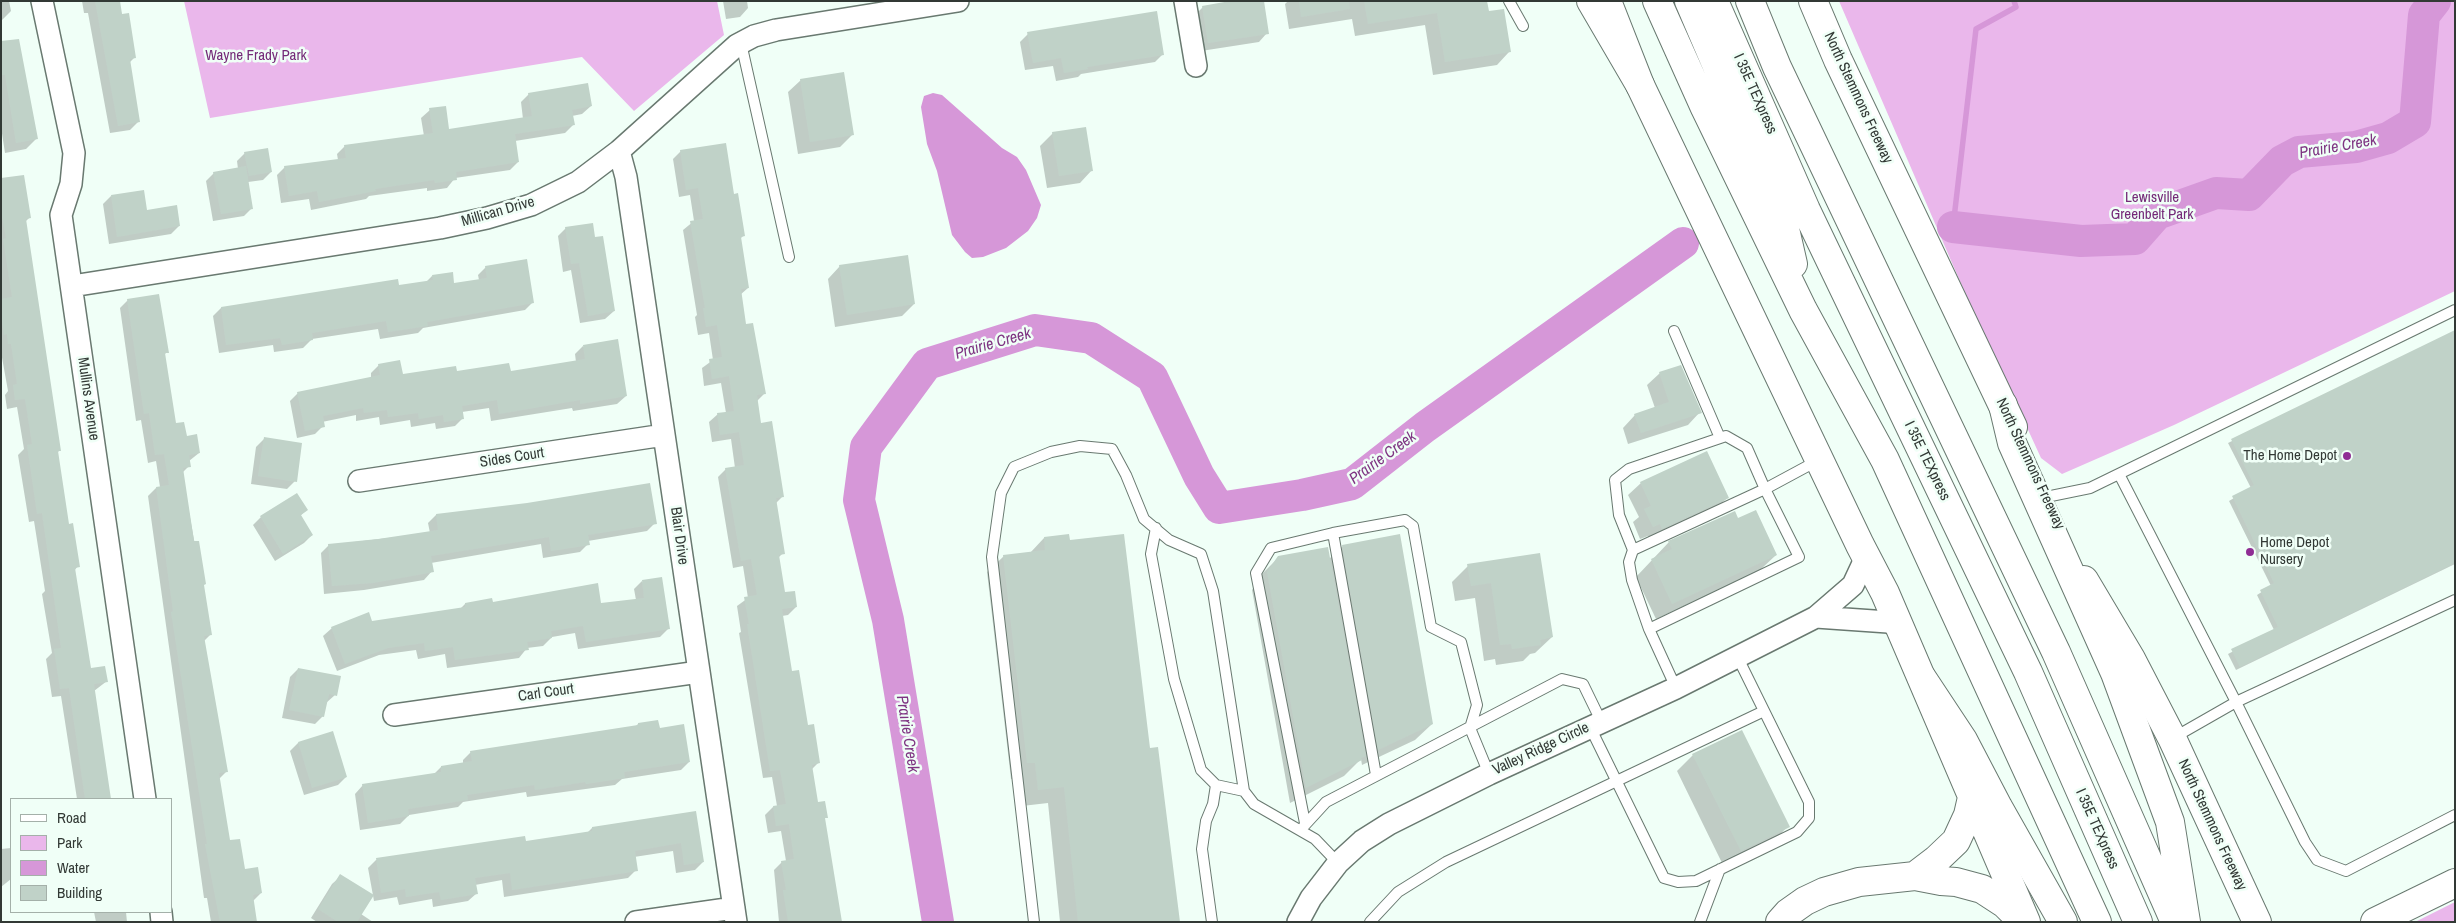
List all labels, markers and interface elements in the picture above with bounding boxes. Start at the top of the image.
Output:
street label: North Stemmons Freeway [1820,29,1896,167]
park label: Wayne Frady Park [205,47,307,65]
street label: I 35E TEXpress [1729,51,1781,137]
water label: Prairie Creek [2298,131,2378,163]
park label: Lewisville Greenbelt Park [2111,189,2193,224]
street label: Millican Drive [459,193,537,231]
water label: Prairie Creek [953,324,1033,364]
street label: Mullins Avenue [73,356,103,442]
street label: North Stemmons Freeway [1992,395,2068,533]
street label: I 35E TEXpress [1900,418,1954,504]
water label: Prairie Creek [1346,427,1420,489]
street label: Sides Court [479,444,545,472]
place label: The Home Depot [2243,447,2337,465]
marker: The Home Depot [2341,450,2353,462]
street label: Blair Drive [666,506,692,566]
place label: Home Depot Nursery [2260,534,2329,569]
marker: Home Depot Nursery [2244,546,2256,558]
street label: Carl Court [517,680,575,706]
water label: Prairie Creek [891,694,923,774]
street label: Valley Ridge Circle [1490,719,1592,779]
street label: North Stemmons Freeway [2174,756,2250,894]
street label: I 35E TEXpress [2071,786,2123,872]
legend [10,798,172,913]
text: Road [57,807,86,828]
text: Park [57,832,82,853]
text: Water [57,857,89,878]
text: Building [57,882,102,903]

